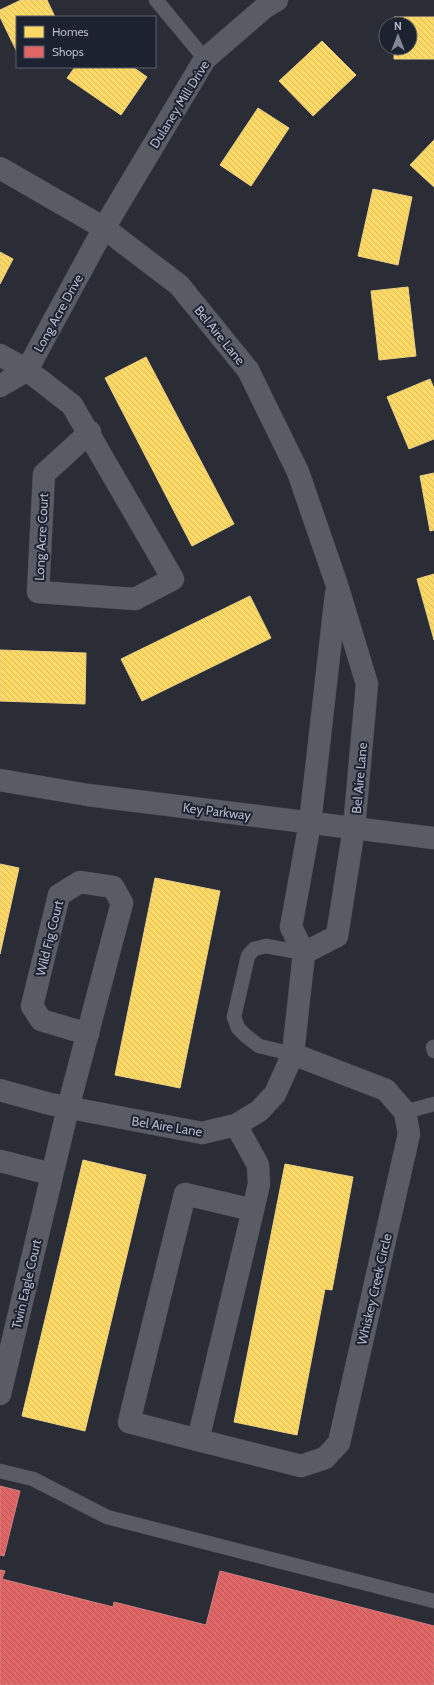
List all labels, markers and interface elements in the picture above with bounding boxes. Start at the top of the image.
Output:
legend [16,16,156,68]
north arrow [378,16,418,56]
text: N [394,19,402,33]
text: Homes [52,24,89,39]
text: Shops [52,44,84,59]
street label: Dulaney Mill Drive [146,57,213,151]
street label: Long Acre Drive [30,271,86,355]
street label: Bel Aire Lane [191,302,249,368]
street label: Long Acre Court [31,492,51,581]
street label: Bel Aire Lane [348,741,370,814]
street label: Key Parkway [182,799,252,823]
street label: Wild Fig Court [32,898,66,977]
street label: Bel Aire Lane [131,1113,204,1140]
street label: Whiskey Creek Circle [353,1231,395,1346]
street label: Twin Eagle Court [8,1237,44,1330]

